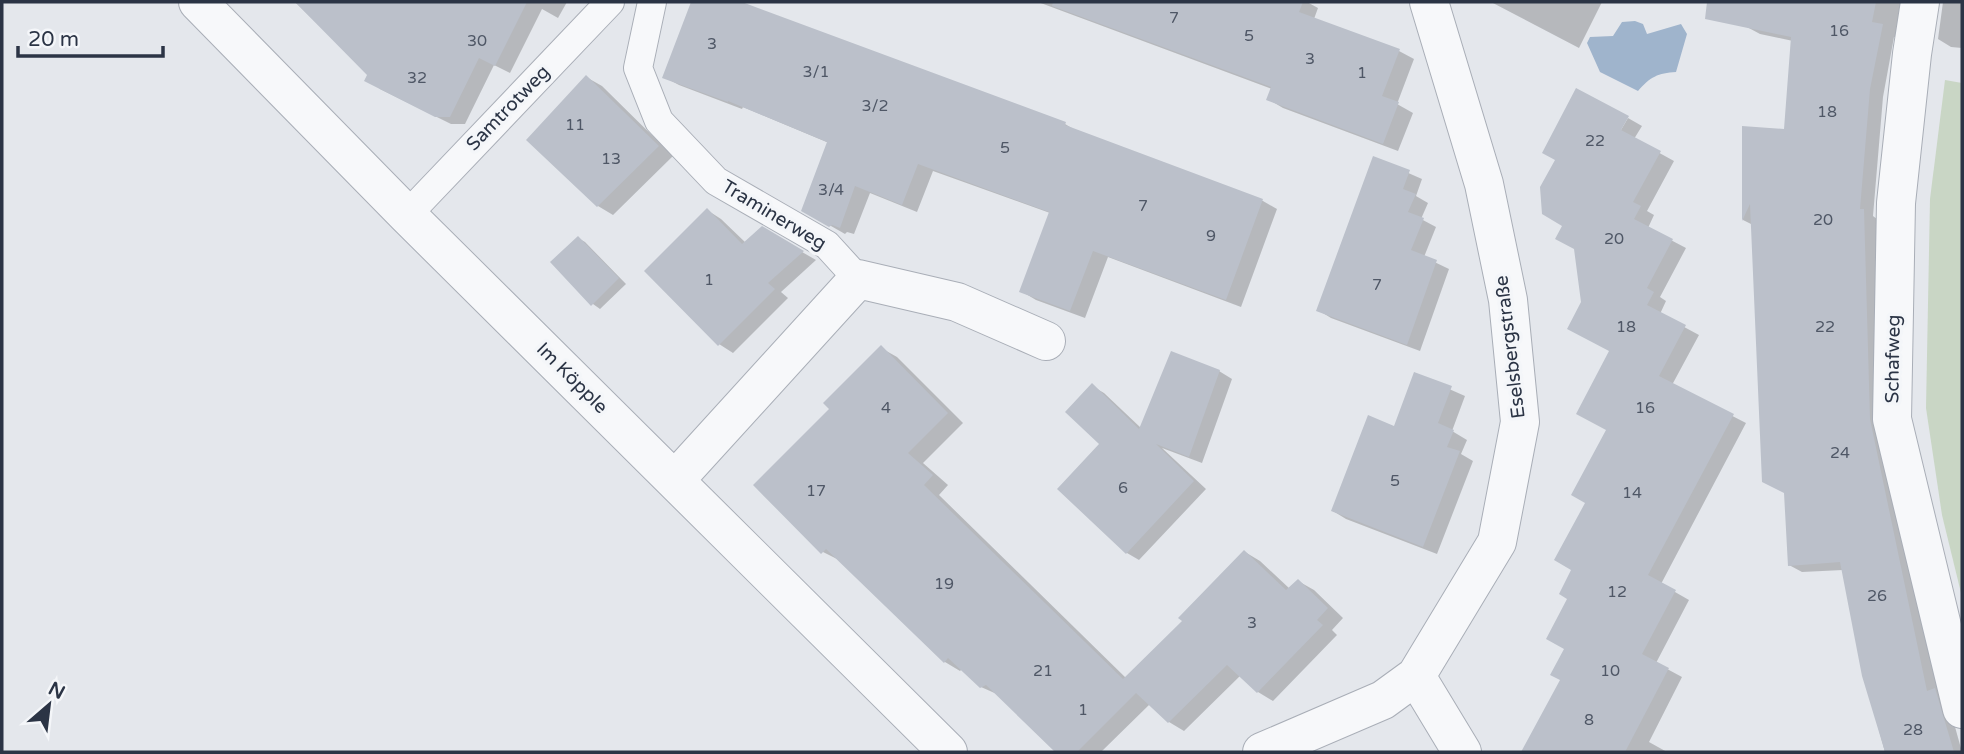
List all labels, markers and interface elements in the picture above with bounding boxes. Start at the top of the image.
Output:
house number: 7 [1169,8,1179,28]
scale bar [18,14,163,58]
house number: 16 [1829,21,1849,41]
house number: 5 [1244,26,1254,46]
text: 20 m [28,27,79,52]
house number: 30 [467,31,487,51]
house number: 3 [707,34,717,54]
house number: 3 [1305,49,1315,69]
street label: Samtrotweg [462,61,554,155]
house number: 3/1 [802,62,830,82]
house number: 1 [1357,63,1367,83]
house number: 32 [407,68,427,88]
house number: 3/2 [861,96,889,116]
house number: 18 [1817,102,1837,122]
house number: 11 [565,115,585,135]
house number: 22 [1585,131,1605,151]
house number: 5 [1000,138,1010,158]
house number: 13 [601,149,621,169]
street label: Traminerweg [718,175,830,255]
house number: 3/4 [818,180,844,200]
house number: 7 [1138,196,1148,216]
house number: 20 [1813,210,1833,230]
house number: 9 [1206,226,1216,246]
house number: 20 [1604,229,1624,249]
house number: 1 [704,270,714,290]
street label: Eselsbergstraße [1490,274,1530,420]
house number: 7 [1372,275,1382,295]
street label: Schafweg [1881,314,1905,404]
house number: 18 [1616,317,1636,337]
house number: 22 [1815,317,1835,337]
street label: Im Köpple [532,338,612,418]
house number: 4 [881,398,891,418]
house number: 16 [1635,398,1655,418]
house number: 24 [1830,443,1850,463]
house number: 5 [1390,471,1400,491]
house number: 6 [1118,478,1128,498]
house number: 17 [806,481,826,501]
house number: 14 [1622,483,1642,503]
house number: 19 [934,574,954,594]
house number: 12 [1607,582,1627,602]
house number: 26 [1867,586,1887,606]
house number: 3 [1247,613,1257,633]
house number: 21 [1033,661,1053,681]
house number: 10 [1600,661,1620,681]
north arrow [14,670,84,740]
text: N [45,678,68,704]
house number: 1 [1078,700,1088,720]
house number: 8 [1584,710,1594,730]
house number: 28 [1903,720,1923,740]

